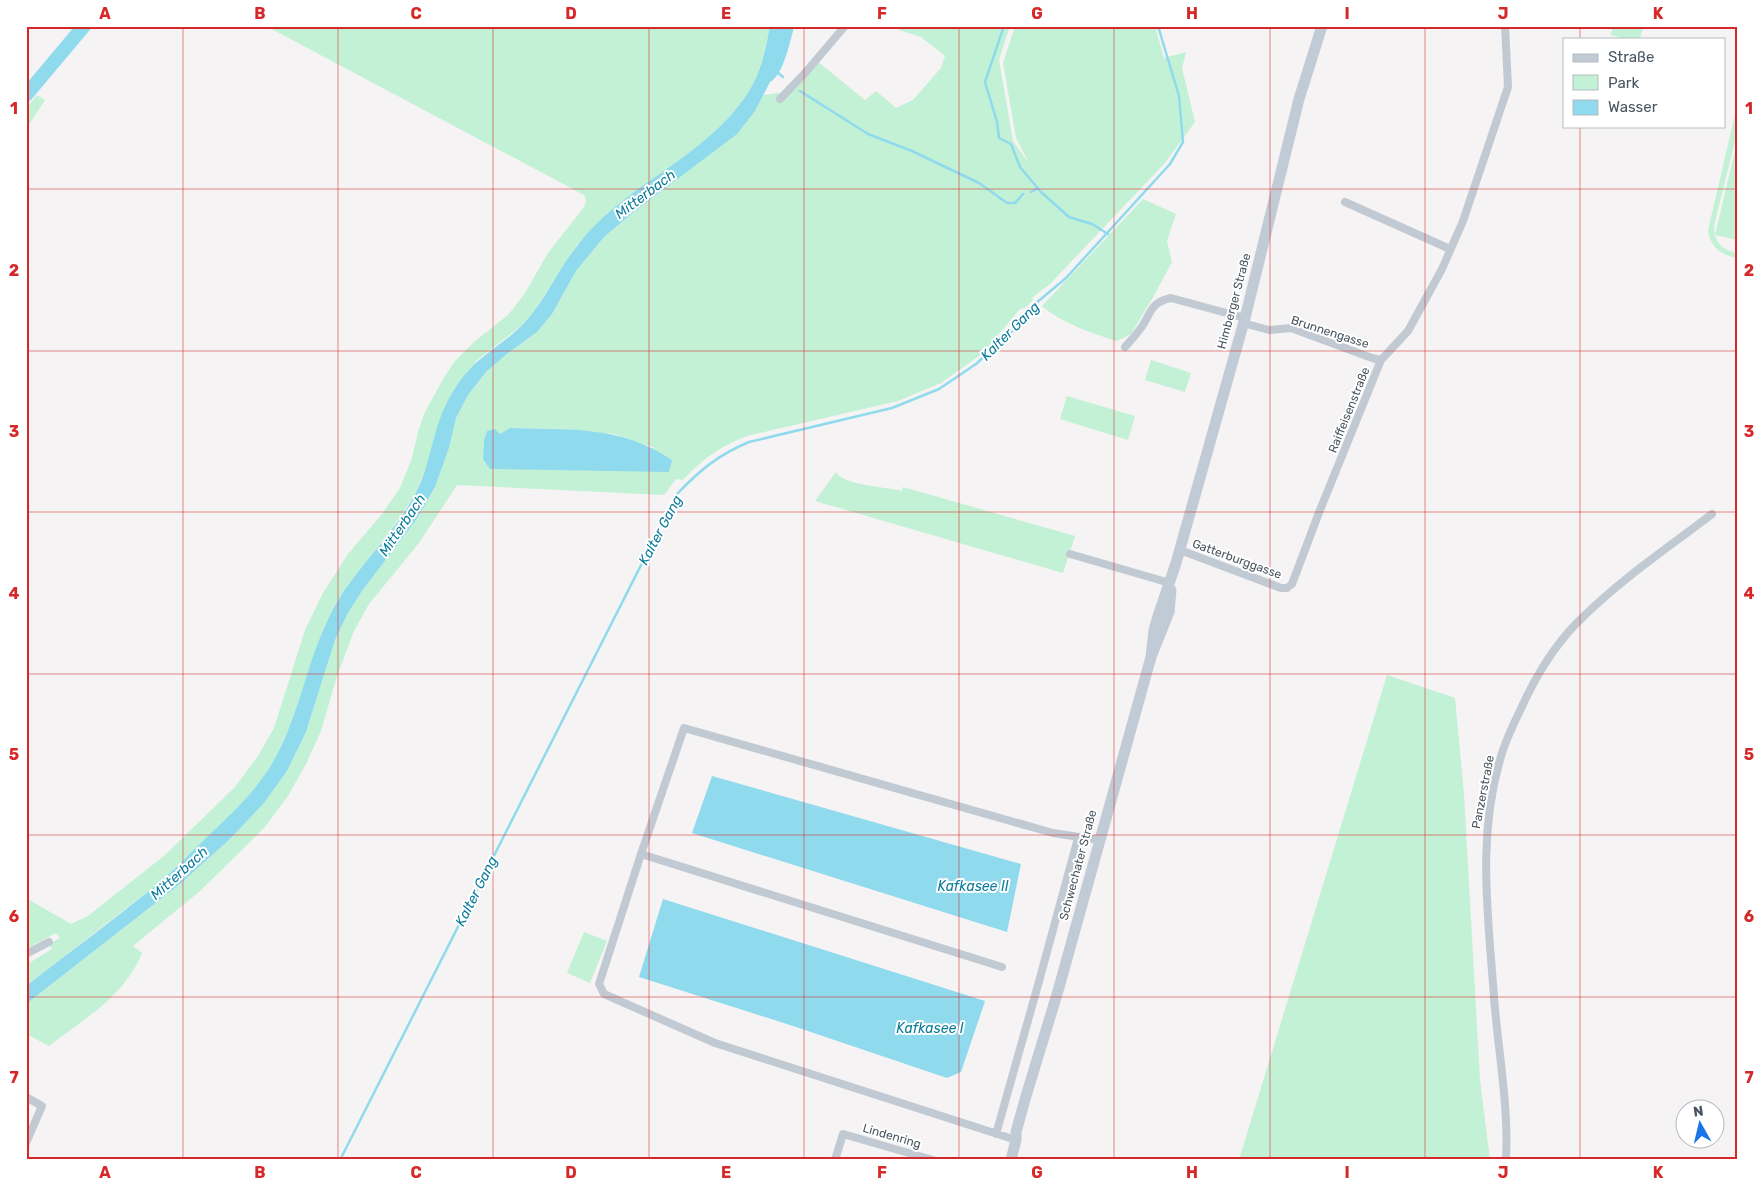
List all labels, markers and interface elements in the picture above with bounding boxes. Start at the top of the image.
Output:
text: A [99,4,111,23]
text: B [254,4,266,23]
text: C [410,4,422,23]
text: D [565,4,577,23]
text: E [721,4,731,23]
text: F [877,4,887,23]
text: G [1031,4,1043,23]
text: H [1186,4,1198,23]
text: I [1344,4,1350,23]
text: J [1498,4,1508,23]
text: K [1653,4,1664,23]
legend [1563,38,1726,128]
text: Straße [1608,48,1654,66]
text: Park [1608,74,1639,92]
text: Wasser [1608,98,1658,116]
text: 1 [10,99,18,118]
text: 1 [1745,99,1753,118]
water label: Mitterbach [612,166,679,223]
street label: Himberger Straße [1214,251,1254,350]
text: 2 [9,261,19,280]
text: 2 [1744,261,1754,280]
water label: Kalter Gang [977,298,1043,364]
street label: Brunnengasse [1289,313,1371,351]
street label: Raiffeisenstraße [1325,365,1373,455]
text: 3 [9,422,19,441]
text: 3 [1744,422,1754,441]
water label: Mitterbach [375,491,429,560]
water label: Kalter Gang [635,493,686,568]
street label: Gatterburggasse [1190,536,1284,582]
text: 4 [9,584,20,603]
text: 4 [1744,584,1755,603]
text: 5 [9,745,19,764]
text: 5 [1744,745,1754,764]
street label: Panzerstraße [1469,754,1497,830]
street label: Schwechater Straße [1057,808,1100,922]
water label: Mitterbach [147,843,211,904]
water label: Kalter Gang [452,853,501,929]
water label: Kafkasee II [937,878,1009,895]
text: 6 [9,907,19,926]
text: 6 [1744,907,1754,926]
water label: Kafkasee I [896,1020,964,1037]
text: 7 [9,1068,19,1087]
text: 7 [1744,1068,1754,1087]
north arrow [1676,1098,1726,1148]
text: N [1692,1103,1704,1121]
street label: Lindenring [861,1121,923,1151]
text: A [99,1163,111,1182]
text: B [254,1163,266,1182]
text: C [410,1163,422,1182]
text: D [565,1163,577,1182]
text: E [721,1163,731,1182]
text: F [877,1163,887,1182]
text: G [1031,1163,1043,1182]
text: H [1186,1163,1198,1182]
text: I [1344,1163,1350,1182]
text: J [1498,1163,1508,1182]
text: K [1653,1163,1664,1182]

